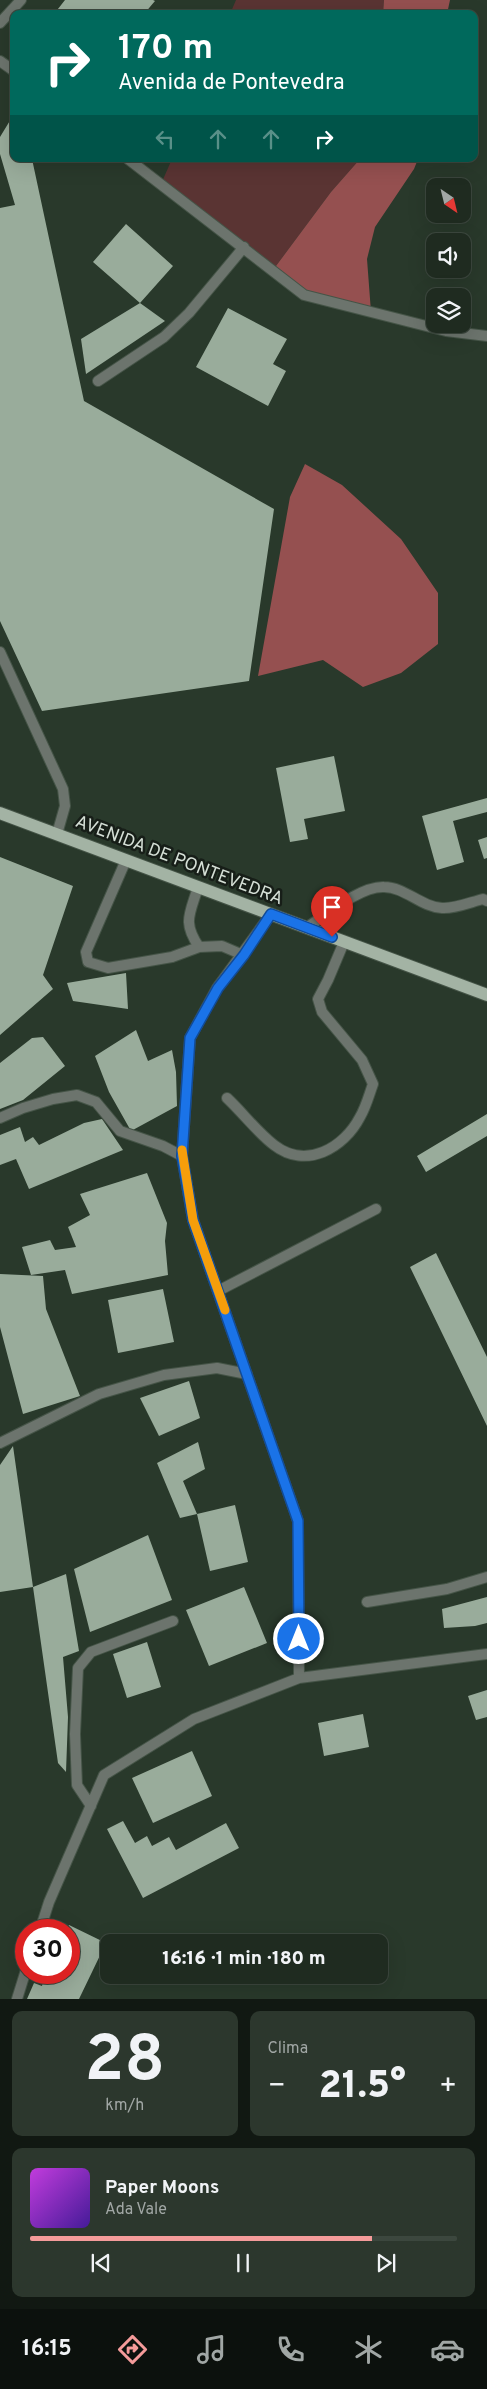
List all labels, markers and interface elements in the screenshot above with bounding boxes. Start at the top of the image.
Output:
text: 170 m [118,27,213,71]
icon: right [35,30,100,95]
text: Avenida de Pontevedra [118,70,345,97]
icon: left [151,125,179,153]
icon: ahead [204,125,232,153]
icon: ahead [257,125,285,153]
icon: right [310,125,338,153]
north arrow [426,178,471,222]
map controls [426,178,471,333]
button: sound [426,233,471,278]
button: layers [426,288,471,333]
street label: AVENIDA DE PONTEVEDRA [72,811,286,911]
pin [311,886,353,937]
icon: arrive [318,893,346,921]
position arrow [272,1612,324,1664]
speed limit sign: 30 [15,1919,80,1984]
text: 16:16 · 1 min · 180 m [162,1947,326,1971]
text: 28 [84,2022,165,2104]
text: Clima [268,2039,308,2059]
text: 21.5° [318,2063,406,2112]
text: − [268,2069,286,2105]
text: + [439,2069,457,2105]
text: km/h [105,2096,144,2116]
text: Paper Moons [105,2176,219,2200]
text: Ada Vale [105,2200,167,2220]
icon: previous [87,2249,115,2277]
icon: pause [229,2249,257,2277]
icon: next [372,2249,400,2277]
icon: directions [115,2332,150,2367]
icon: music [194,2332,229,2367]
icon: phone [273,2332,308,2367]
icon: climate [351,2332,386,2367]
icon: car [430,2332,465,2367]
text: 16:15 [22,2336,72,2363]

